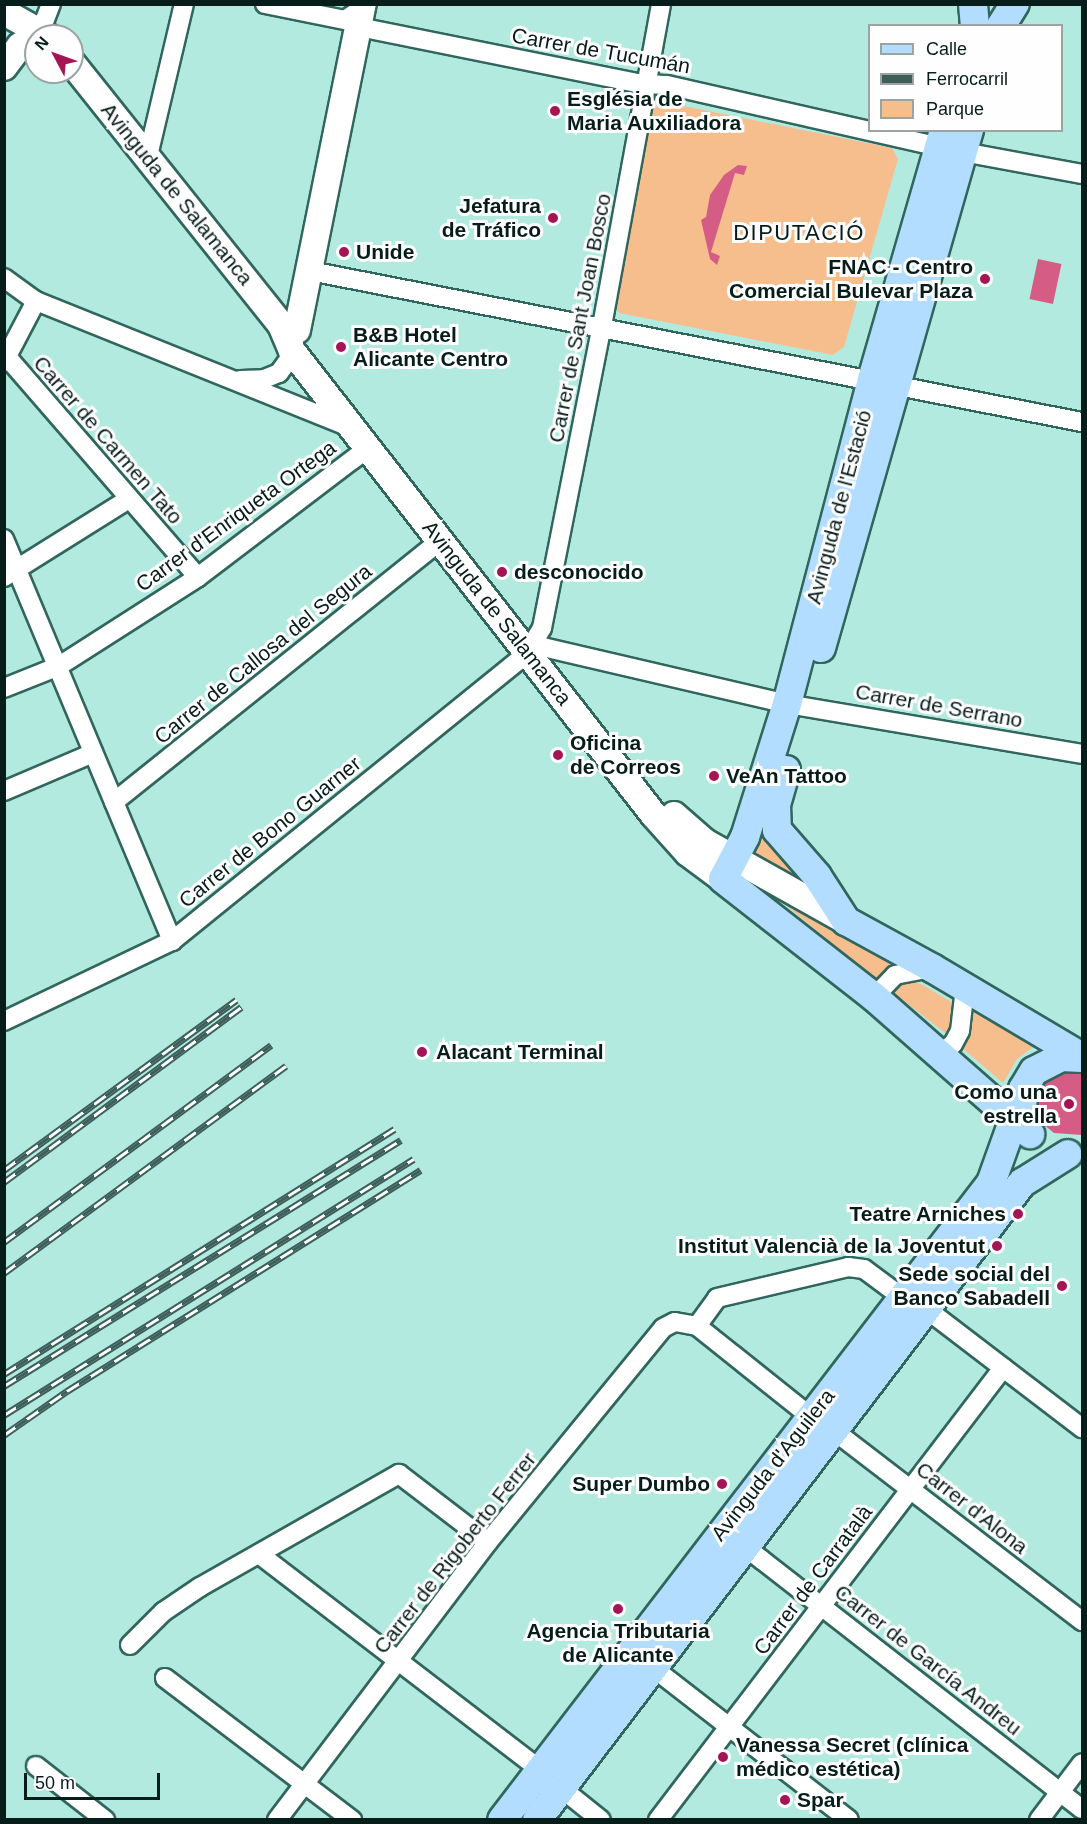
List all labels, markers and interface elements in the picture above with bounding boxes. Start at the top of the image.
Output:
street label: Carrer de Tucumán [510,23,692,79]
north arrow [24,24,84,84]
legend [868,24,1063,132]
text: N [31,33,52,53]
text: Calle [926,39,967,59]
text: Ferrocarril [926,69,1008,89]
place label: Església de Maria Auxiliadora [567,86,742,136]
street label: Avinguda de Salamanca [96,98,258,290]
text: Parque [926,99,984,119]
marker: Església de Maria Auxiliadora [548,104,562,118]
street label: Carrer de Sant Joan Bosco [543,191,617,445]
place label: Jefatura de Tráfico [442,193,541,243]
marker: Jefatura de Tráfico [546,211,560,225]
district label: DIPUTACIÓ [733,220,865,246]
place label: Unide [356,239,414,265]
marker: Unide [337,245,351,259]
place label: FNAC - Centro Comercial Bulevar Plaza [729,254,973,304]
marker: FNAC - Centro Comercial Bulevar Plaza [978,272,992,286]
place label: B&B Hotel Alicante Centro [353,322,508,372]
marker: B&B Hotel Alicante Centro [334,340,348,354]
street label: Carrer de Carmen Tato [28,351,188,529]
street label: Avinguda de l'Estació [801,407,877,607]
street label: Carrer d'Enriqueta Ortega [131,435,341,597]
street label: Avinguda de Salamanca [417,516,577,710]
street label: Carrer de Callosa del Segura [149,559,377,749]
place label: desconocido [514,559,644,585]
marker: desconocido [495,565,509,579]
street label: Carrer de Serrano [853,679,1025,733]
place label: Oficina de Correos [570,730,681,780]
marker: Oficina de Correos [551,748,565,762]
street label: Carrer de Bono Guarner [174,751,366,913]
place label: VeAn Tattoo [726,763,847,789]
marker: VeAn Tattoo [707,769,721,783]
place label: Alacant Terminal [436,1039,604,1065]
marker: Alacant Terminal [413,1043,431,1061]
place label: Como una estrella [954,1079,1057,1129]
marker: Como una estrella [1062,1097,1076,1111]
place label: Teatre Arniches [849,1201,1006,1227]
marker: Teatre Arniches [1011,1207,1025,1221]
place label: Institut Valencià de la Joventut [678,1233,985,1259]
marker: Institut Valencià de la Joventut [990,1239,1004,1253]
place label: Sede social del Banco Sabadell [894,1261,1050,1311]
marker: Sede social del Banco Sabadell [1055,1279,1069,1293]
street label: Avinguda d'Aguilera [706,1384,840,1546]
street label: Carrer de Rigoberto Ferrer [369,1447,541,1659]
street label: Carrer d'Alona [911,1457,1033,1559]
place label: Super Dumbo [572,1471,710,1497]
marker: Super Dumbo [715,1477,729,1491]
street label: Carrer de Carratalà [749,1500,877,1660]
street label: Carrer de García Andreu [829,1579,1027,1741]
marker: Agencia Tributaria de Alicante [611,1602,625,1616]
place label: Agencia Tributaria de Alicante [526,1618,710,1668]
place label: Vanessa Secret (clínica médico estética) [736,1732,968,1782]
marker: Vanessa Secret (clínica médico estética) [714,1748,732,1766]
scale bar [27,1761,164,1799]
text: 50 m [35,1773,75,1793]
place label: Spar [797,1787,844,1813]
marker: Spar [778,1793,792,1807]

